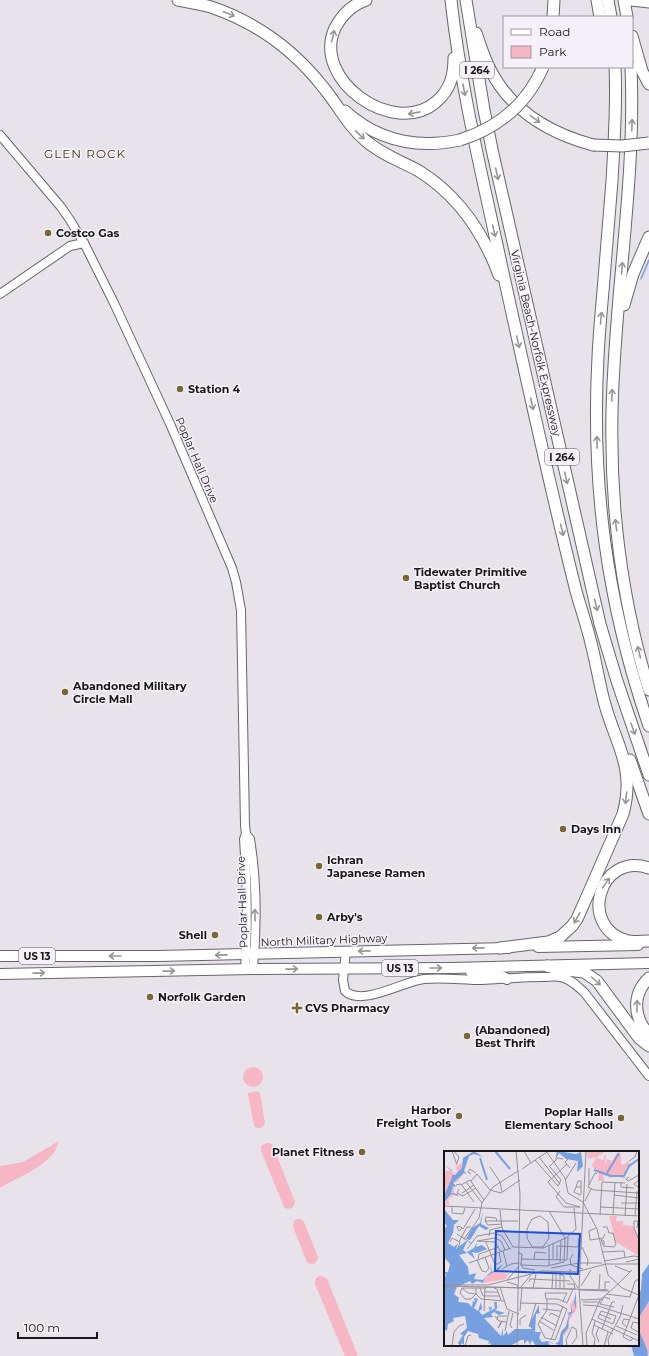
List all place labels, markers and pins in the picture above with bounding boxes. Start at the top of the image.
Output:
place label: Costco Gas [56,226,119,240]
marker: Costco Gas [43,228,53,238]
place label: Station 4 [188,382,240,396]
marker: Station 4 [175,384,185,394]
place label: Tidewater Primitive Baptist Church [414,565,527,592]
marker: Tidewater Primitive Baptist Church [401,573,411,583]
place label: Abandoned Military Circle Mall [72,679,187,706]
marker: Abandoned Military Circle Mall [60,687,70,697]
place label: Days Inn [571,822,621,836]
marker: Days Inn [558,824,568,834]
place label: Ichran Japanese Ramen [326,853,425,880]
marker: Ichran Japanese Ramen [314,861,324,871]
place label: Arby's [326,910,363,924]
marker: Arby's [314,912,324,922]
place label: Shell [179,928,207,942]
marker: Shell [210,930,220,940]
place label: Norfolk Garden [158,990,246,1004]
marker: Norfolk Garden [145,992,155,1002]
place label: CVS Pharmacy [305,1001,390,1015]
marker: CVS Pharmacy [292,1003,302,1013]
place label: (Abandoned) Best Thrift [475,1023,550,1050]
marker: (Abandoned) Best Thrift [462,1031,472,1041]
place label: Harbor Freight Tools [376,1103,451,1130]
place label: Poplar Halls Elementary School [505,1105,613,1132]
marker: Harbor Freight Tools [454,1111,464,1121]
marker: Poplar Halls Elementary School [616,1113,626,1123]
place label: Planet Fitness [272,1145,354,1159]
marker: Planet Fitness [357,1147,367,1157]

